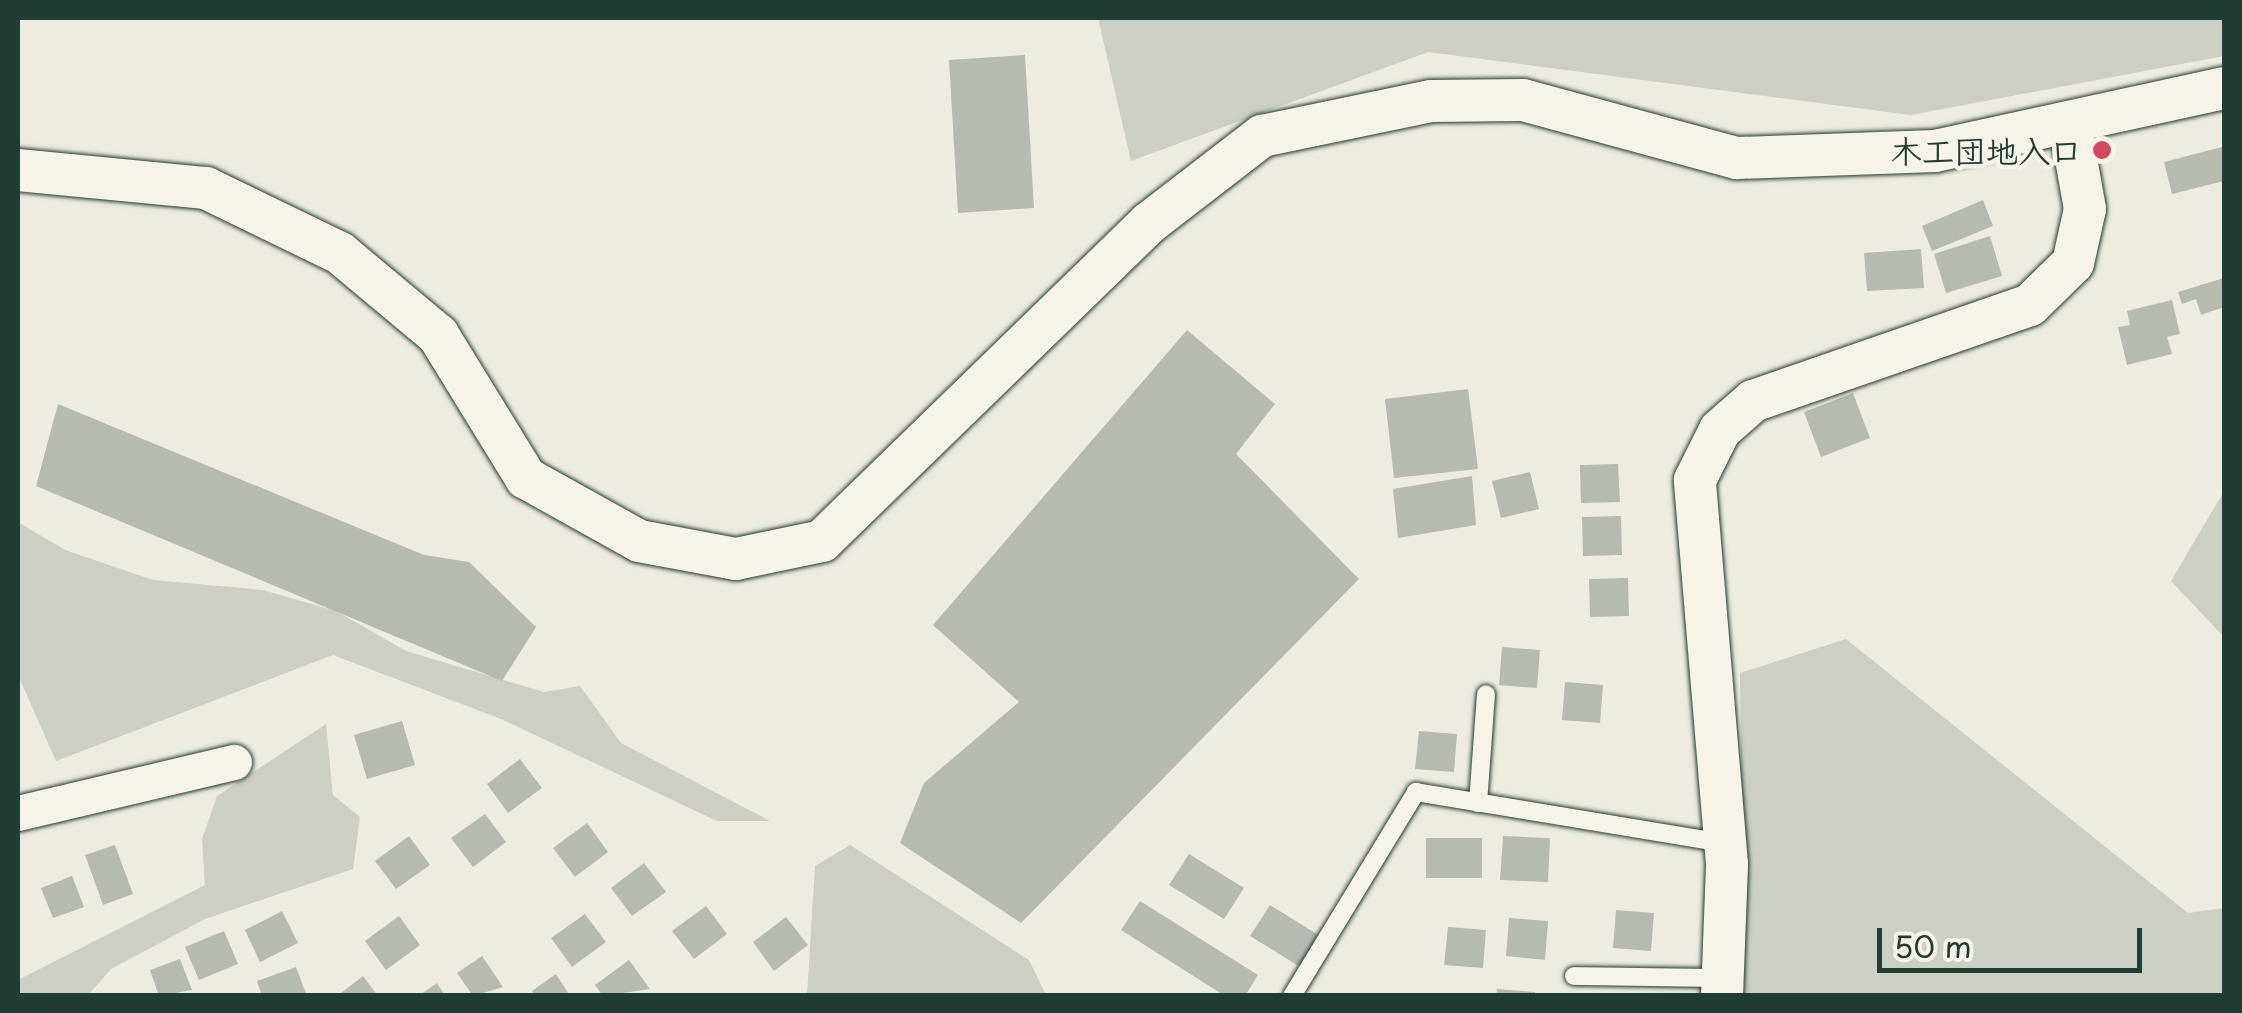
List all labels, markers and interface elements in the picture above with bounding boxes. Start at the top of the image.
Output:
place label: 木工団地入口 [1890,131,2082,169]
marker: 木工団地入口 [2091,139,2113,161]
scale bar [1882,908,2147,970]
text: 50 m [1894,923,1972,968]

